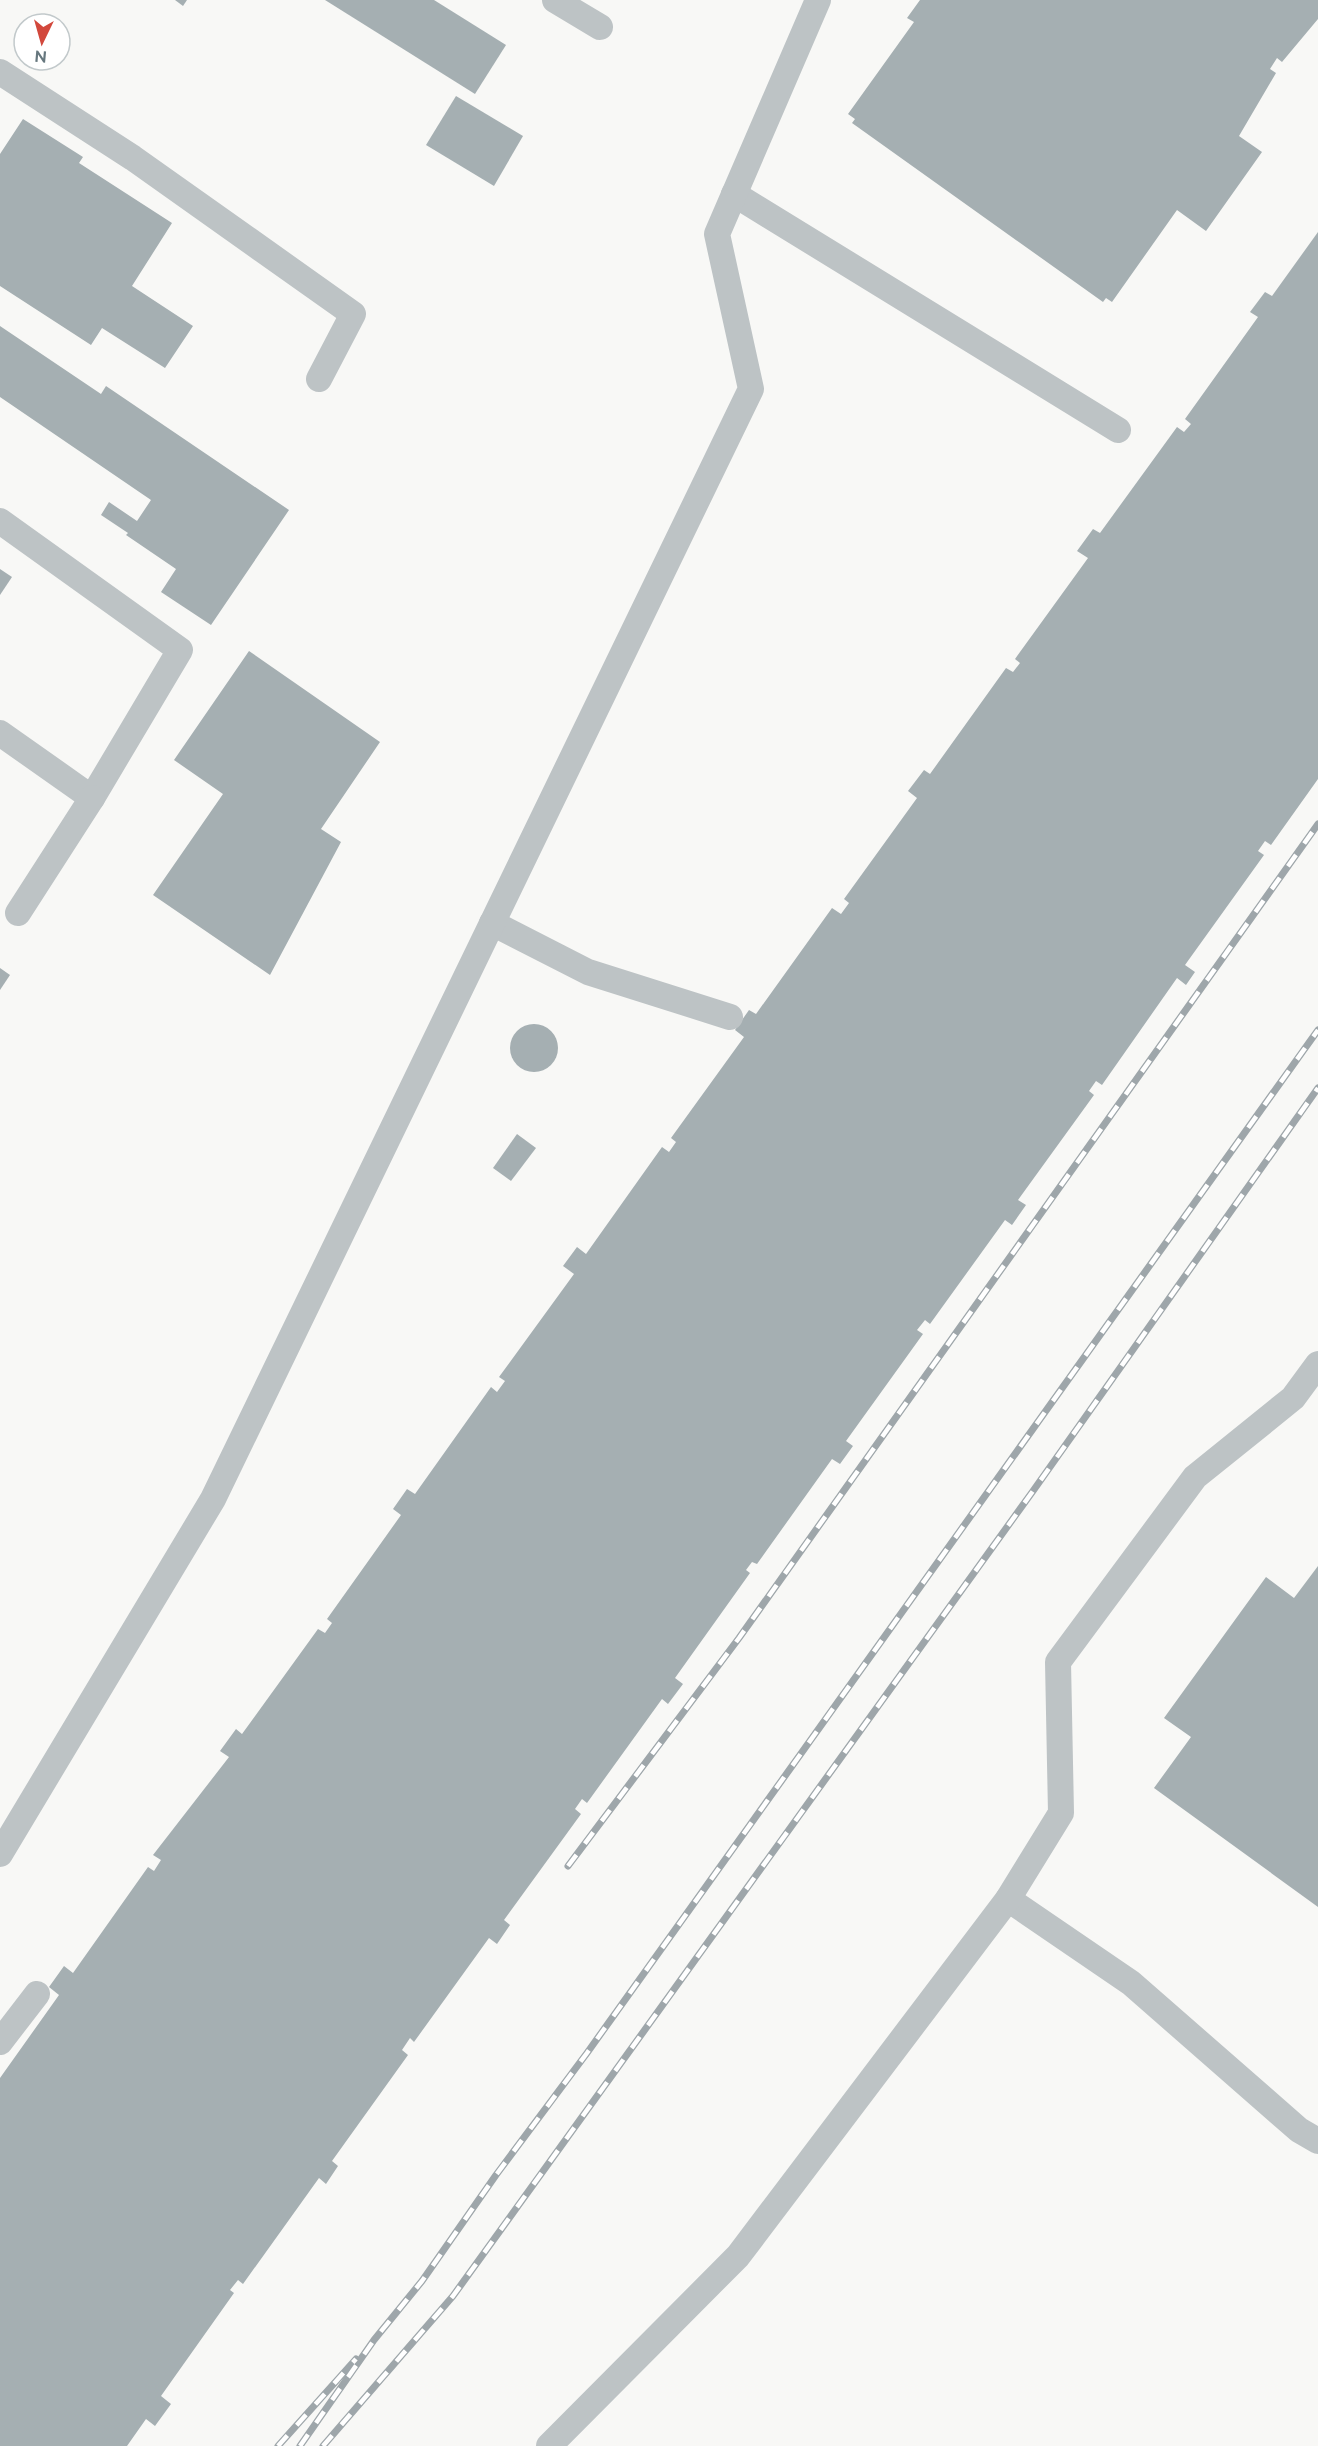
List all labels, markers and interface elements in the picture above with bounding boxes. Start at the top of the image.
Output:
north arrow [12,12,72,72]
text: N [34,46,48,66]

